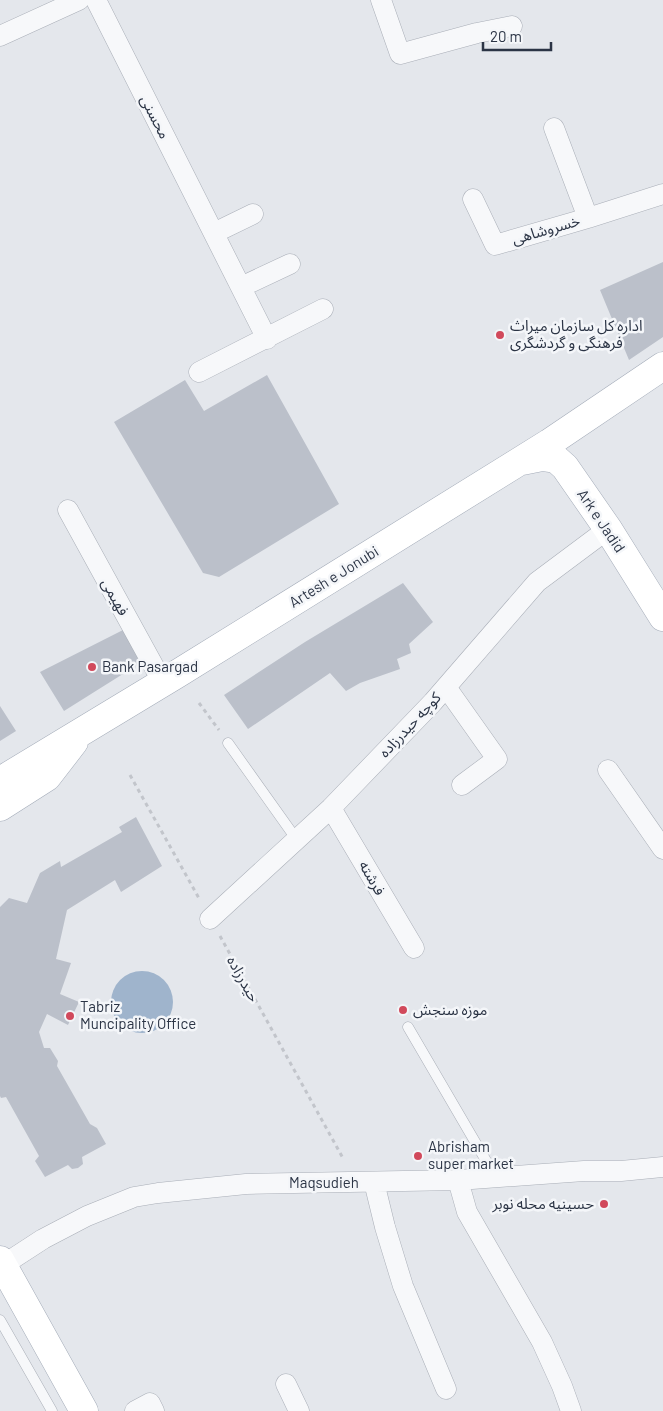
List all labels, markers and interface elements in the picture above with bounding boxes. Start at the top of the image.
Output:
scale bar [483,20,550,52]
text: 20 m [490,27,522,45]
street label: محسنی [136,92,174,142]
street label: خسروشاهی [510,211,582,248]
place label: اداره کل سازمان میراث فرهنگی و گردشگری [510,316,642,352]
marker: اداره کل سازمان میراث فرهنگی و گردشگری [494,329,506,341]
street label: Ark e Jadid [574,485,630,556]
street label: Artesh e Jonubi [285,541,382,611]
street label: فهیمی [98,575,133,619]
place label: Bank Pasargad [102,657,198,675]
marker: Bank Pasargad [86,661,98,673]
street label: کوچه حیدرزاده [375,688,446,762]
street label: فرشته [355,857,390,899]
street label: حیدرزاده [223,952,264,1005]
place label: Tabriz Muncipality Office [80,997,196,1032]
place label: موزه سنجش [413,1000,487,1019]
marker: موزه سنجش [397,1004,409,1016]
marker: Tabriz Muncipality Office [64,1010,76,1022]
place label: Abrisham super market [428,1137,514,1172]
marker: Abrisham super market [412,1150,424,1162]
street label: Maqsudieh [289,1173,359,1191]
place label: حسینیه محله نوبر [491,1194,594,1213]
marker: حسینیه محله نوبر [598,1198,610,1210]

